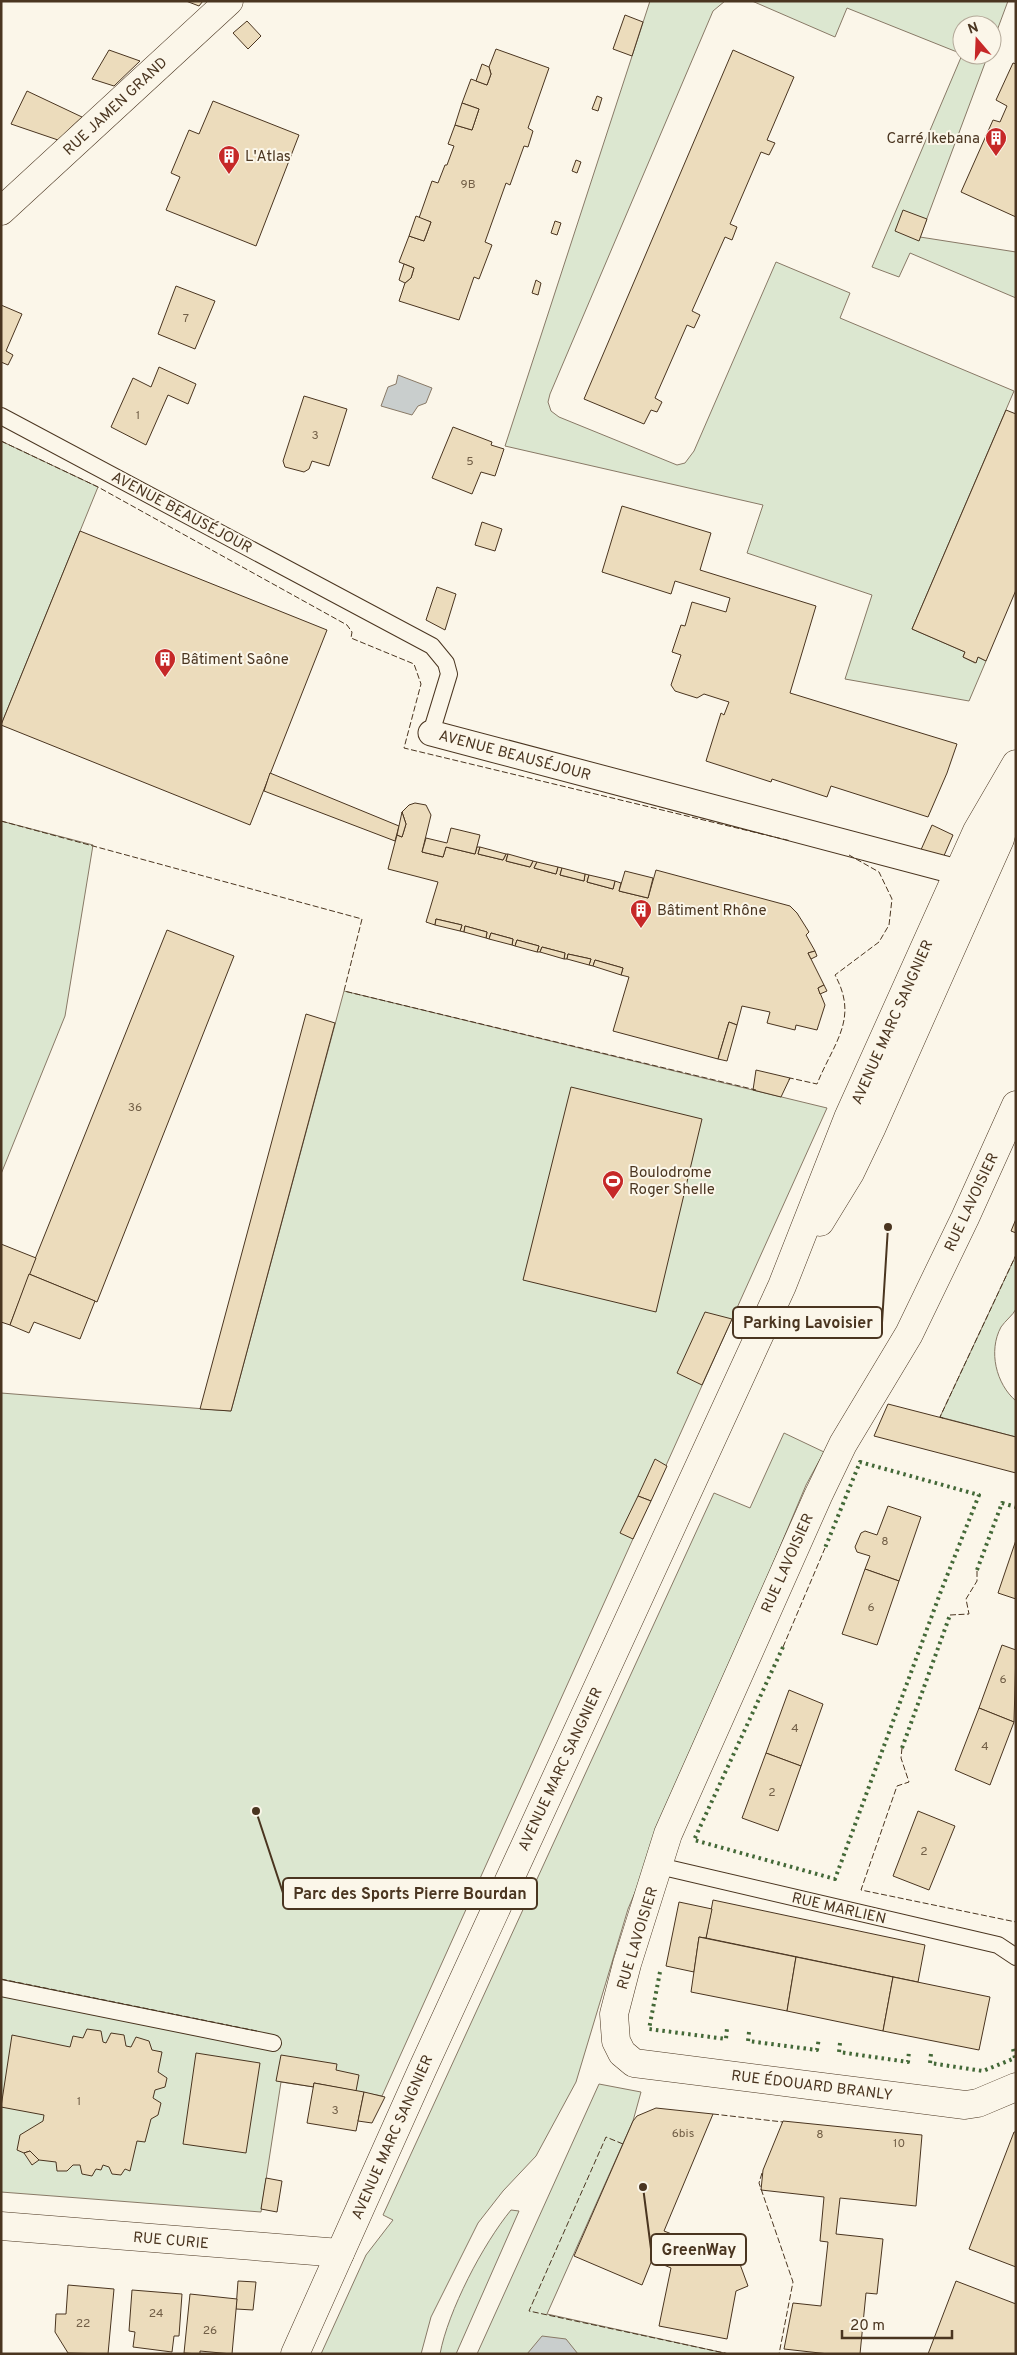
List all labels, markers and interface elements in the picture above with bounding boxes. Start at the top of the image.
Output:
north arrow [952,15,1002,65]
text: N [966,19,981,39]
street label: RUE JAMEN GRAND [60,54,172,160]
building icon: Carré Ikebana [984,126,1008,157]
place label: Carré Ikebana [886,130,980,149]
building icon: L'Atlas [217,144,241,175]
place label: L'Atlas [245,148,291,167]
house number: 9B [460,177,476,193]
house number: 7 [183,311,189,327]
house number: 1 [136,408,140,424]
house number: 3 [311,428,319,444]
house number: 5 [466,454,474,470]
street label: AVENUE BEAUSÉJOUR [108,467,255,558]
building icon: Bâtiment Saône [153,647,177,678]
place label: Bâtiment Saône [181,651,289,670]
street label: AVENUE BEAUSÉJOUR [436,726,593,786]
building icon: Bâtiment Rhône [629,898,653,929]
place label: Bâtiment Rhône [657,902,766,921]
street label: AVENUE MARC SANGNIER [848,937,938,1108]
house number: 36 [128,1100,142,1116]
street label: RUE LAVOISIER [941,1150,1004,1255]
place label: Boulodrome Roger Shelle [629,1164,715,1200]
sports icon: Boulodrome Roger Shelle [601,1169,625,1200]
callout: Parking Lavoisier [733,1307,882,1338]
text: Parking Lavoisier [743,1314,873,1334]
street label: RUE LAVOISIER [758,1511,819,1616]
house number: 8 [881,1534,889,1550]
house number: 6 [867,1600,875,1616]
house number: 6 [999,1672,1007,1688]
street label: AVENUE MARC SANGNIER [515,1685,608,1854]
house number: 4 [791,1721,799,1737]
house number: 4 [981,1739,989,1755]
house number: 2 [768,1785,776,1801]
house number: 2 [920,1844,928,1860]
callout: Parc des Sports Pierre Bourdan [283,1878,537,1909]
text: Parc des Sports Pierre Bourdan [293,1885,527,1905]
street label: RUE LAVOISIER [614,1885,663,1992]
street label: RUE MARLIEN [790,1889,888,1930]
street label: AVENUE MARC SANGNIER [348,2052,438,2223]
street label: RUE ÉDOUARD BRANLY [730,2066,894,2106]
house number: 1 [77,2094,81,2110]
house number: 3 [331,2103,339,2119]
house number: 6bis [672,2126,694,2142]
house number: 8 [816,2127,824,2143]
house number: 10 [893,2136,905,2152]
street label: RUE CURIE [132,2229,209,2254]
callout: GreenWay [651,2234,746,2265]
text: GreenWay [662,2241,736,2261]
house number: 24 [149,2306,163,2322]
scale bar [842,2308,952,2340]
house number: 22 [76,2316,90,2332]
text: 20 m [850,2317,885,2336]
house number: 26 [203,2323,217,2339]

